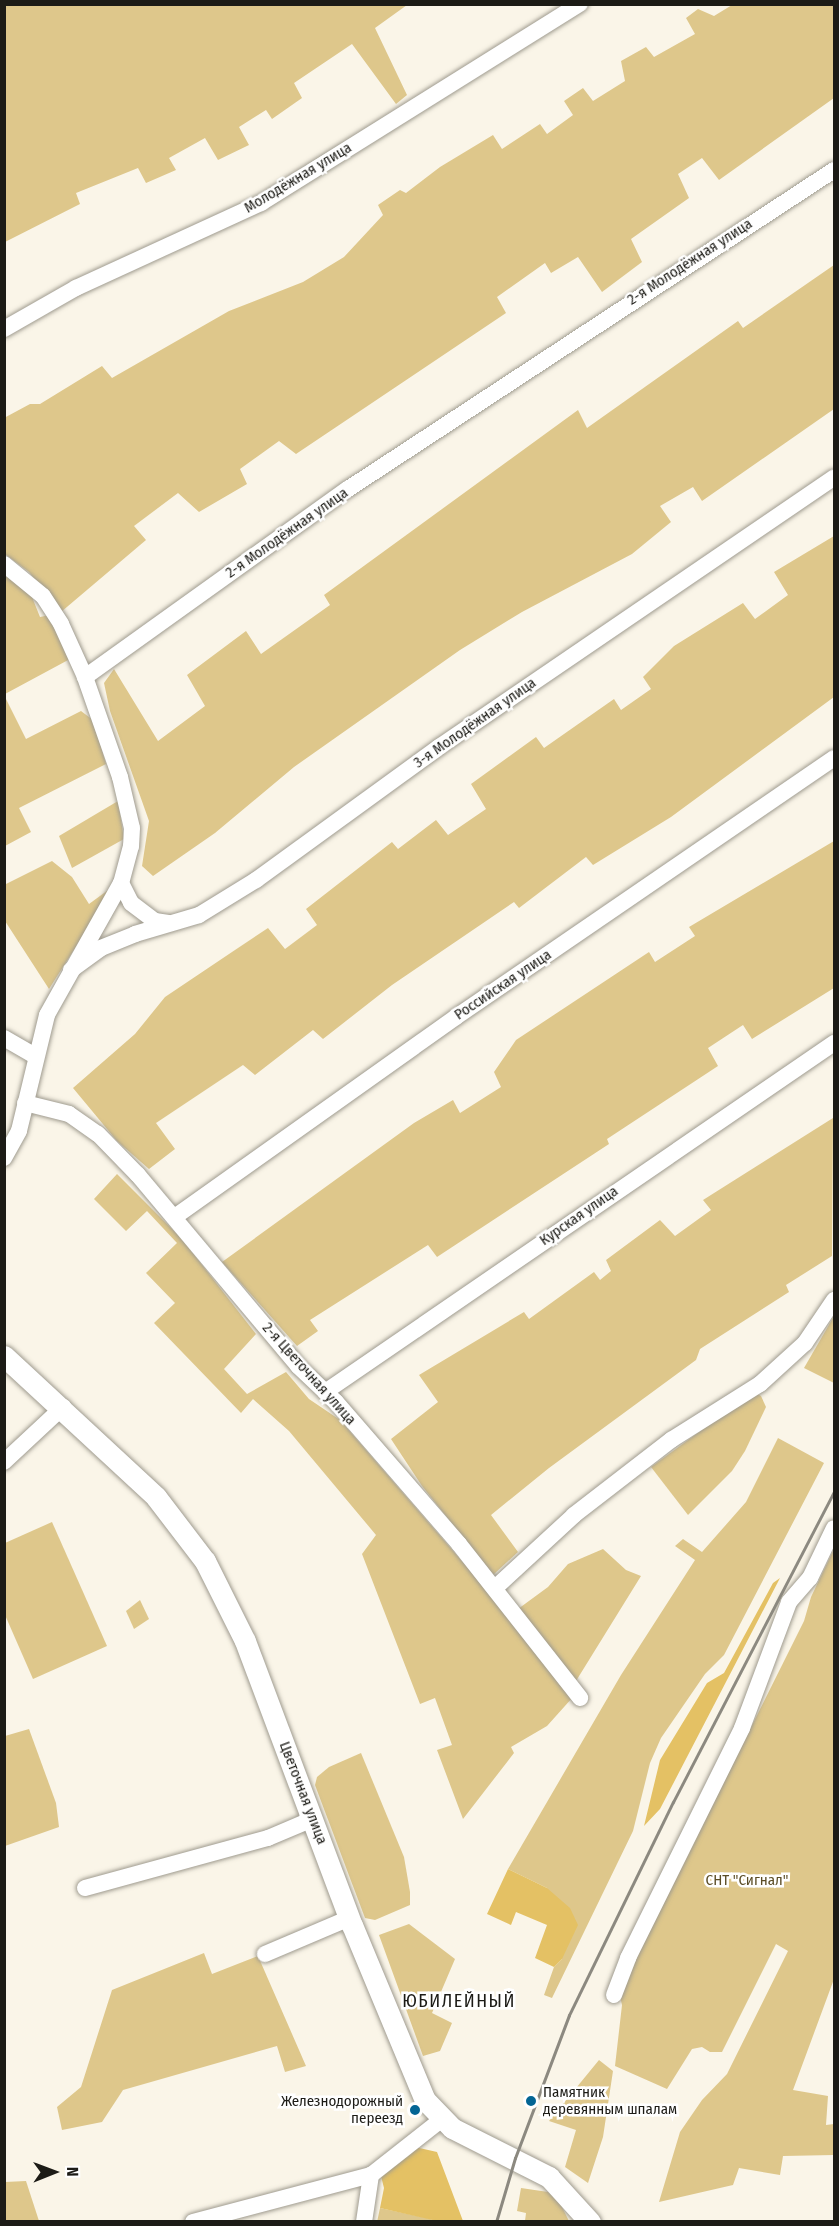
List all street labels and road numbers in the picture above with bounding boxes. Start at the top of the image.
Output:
street label: Молодёжная улица [241,139,355,217]
street label: 2-я Молодёжная улица [624,215,756,309]
street label: 2-я Молодёжная улица [222,484,352,582]
street label: 3-я Молодёжная улица [410,674,540,772]
street label: Российская улица [451,946,555,1024]
street label: Курская улица [536,1182,622,1250]
street label: 2-я Цветочная улица [258,1319,360,1429]
street label: Цветочная улица [275,1739,331,1847]

